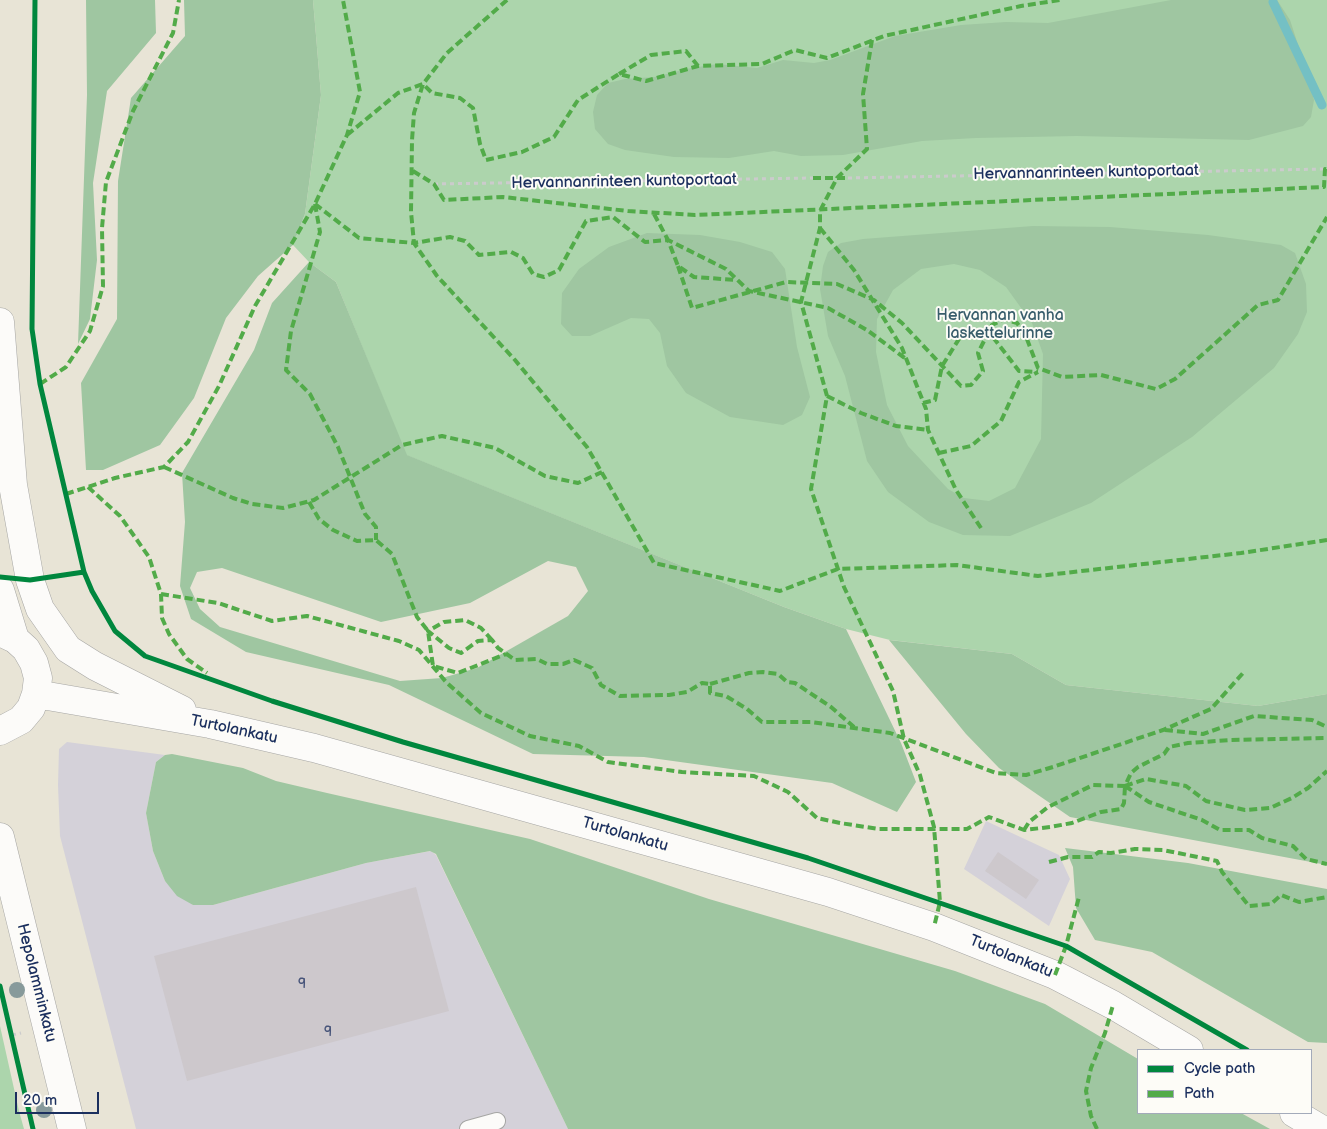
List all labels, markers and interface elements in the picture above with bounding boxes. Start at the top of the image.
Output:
street label: Hervannanrinteen kuntoportaat [973,161,1199,185]
street label: Hervannanrinteen kuntoportaat [511,170,737,194]
park label: Hervannan vanha laskettelurinne [936,306,1064,344]
street label: Turtolankatu [189,711,279,749]
street label: Turtolankatu [580,814,670,856]
street label: Hepolamminkatu [12,922,60,1044]
street label: Turtolankatu [966,931,1056,983]
house number: 9 [298,976,306,992]
house number: 9 [324,1024,332,1040]
legend [1137,1049,1312,1114]
text: Cycle path [1184,1059,1255,1078]
scale bar [18,1082,101,1114]
text: Path [1184,1084,1214,1103]
text: 20 m [23,1091,57,1110]

